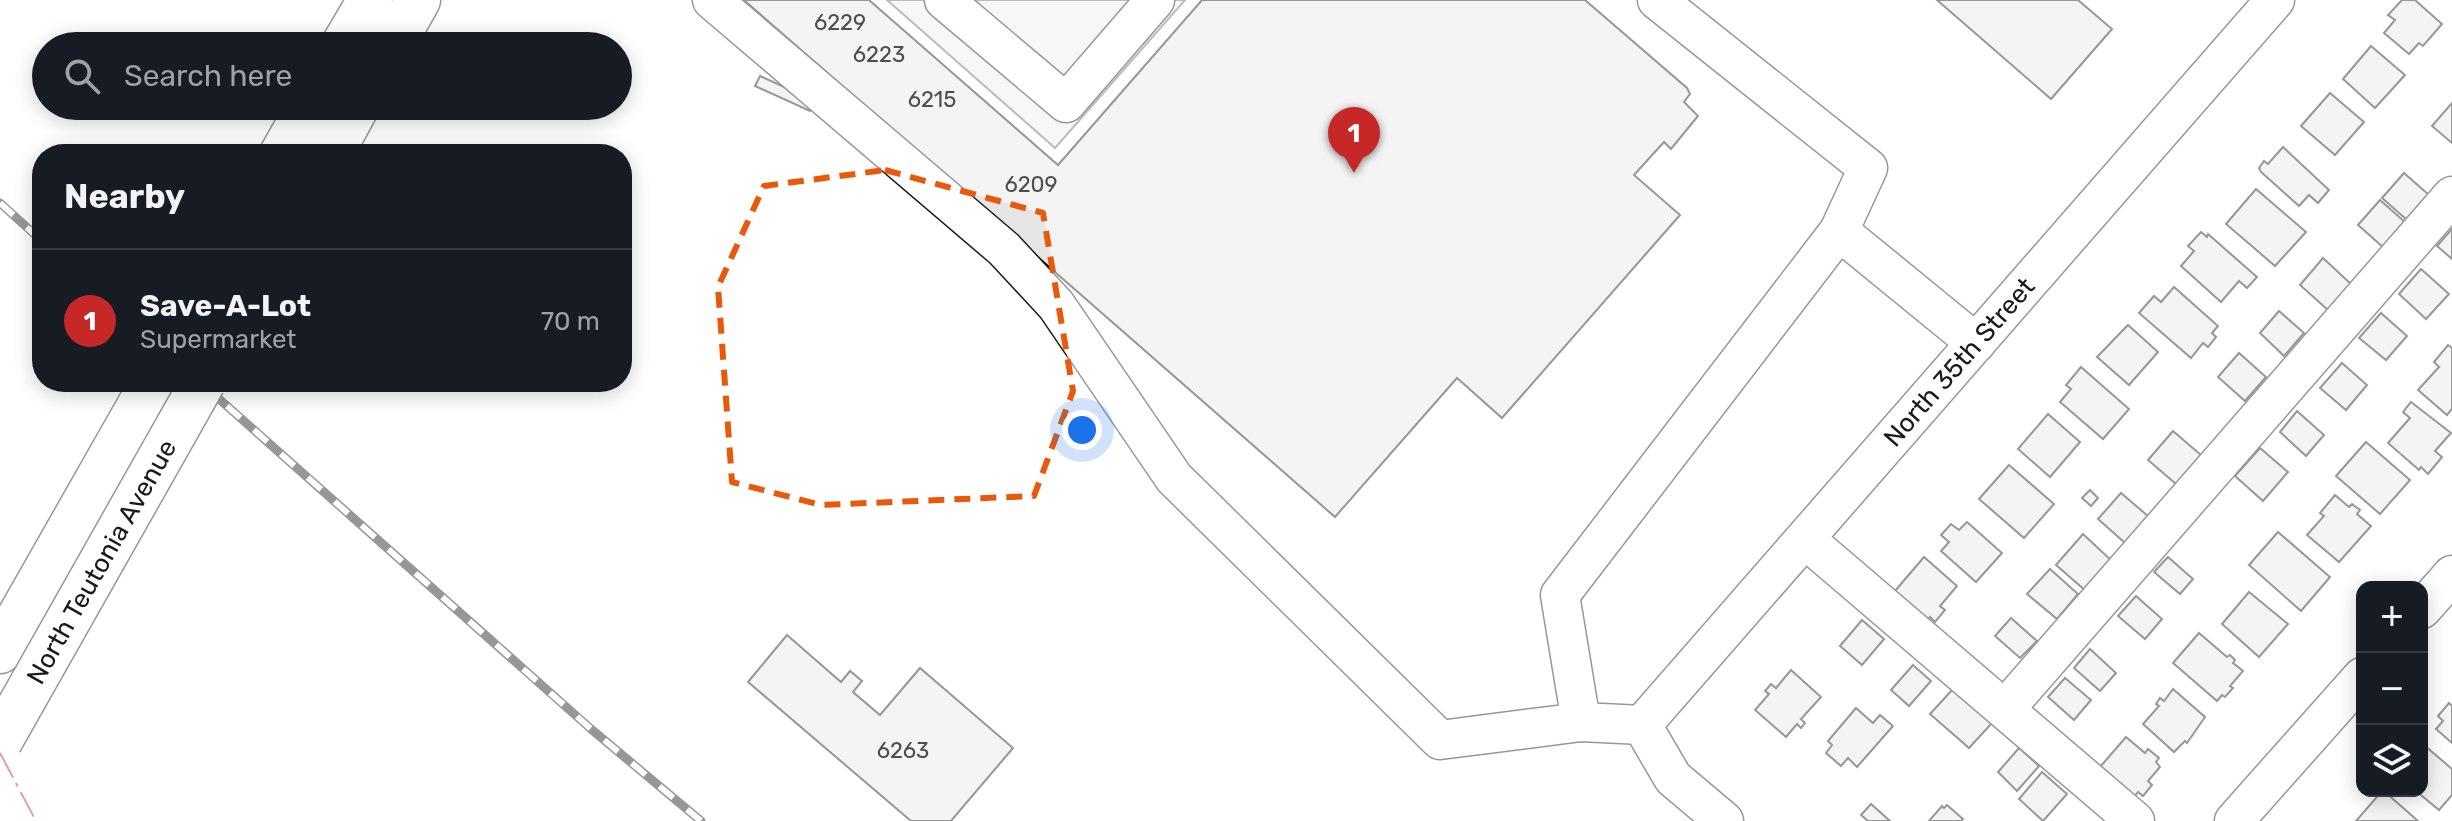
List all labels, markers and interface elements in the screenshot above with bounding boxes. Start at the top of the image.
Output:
house number: 6229 [814,9,866,36]
search box [32,32,632,120]
house number: 6223 [853,41,905,68]
icon: search [60,54,104,98]
text: Search here [124,58,292,94]
house number: 6215 [908,86,956,113]
pin: 1 [1328,107,1380,173]
house number: 6209 [1004,171,1058,198]
text: Nearby [64,176,185,217]
street label: North 35th Street [1877,271,2041,453]
text: Save-A-Lot [140,288,311,324]
text: 1 [84,306,96,337]
text: 70 m [541,306,600,337]
text: Supermarket [140,324,297,355]
your location [1062,410,1102,450]
street label: North Teutonia Avenue [20,434,183,689]
map controls [2356,581,2428,797]
button: + [2356,581,2428,653]
button: − [2356,653,2428,725]
button: layers [2356,725,2428,797]
house number: 6263 [877,737,929,764]

